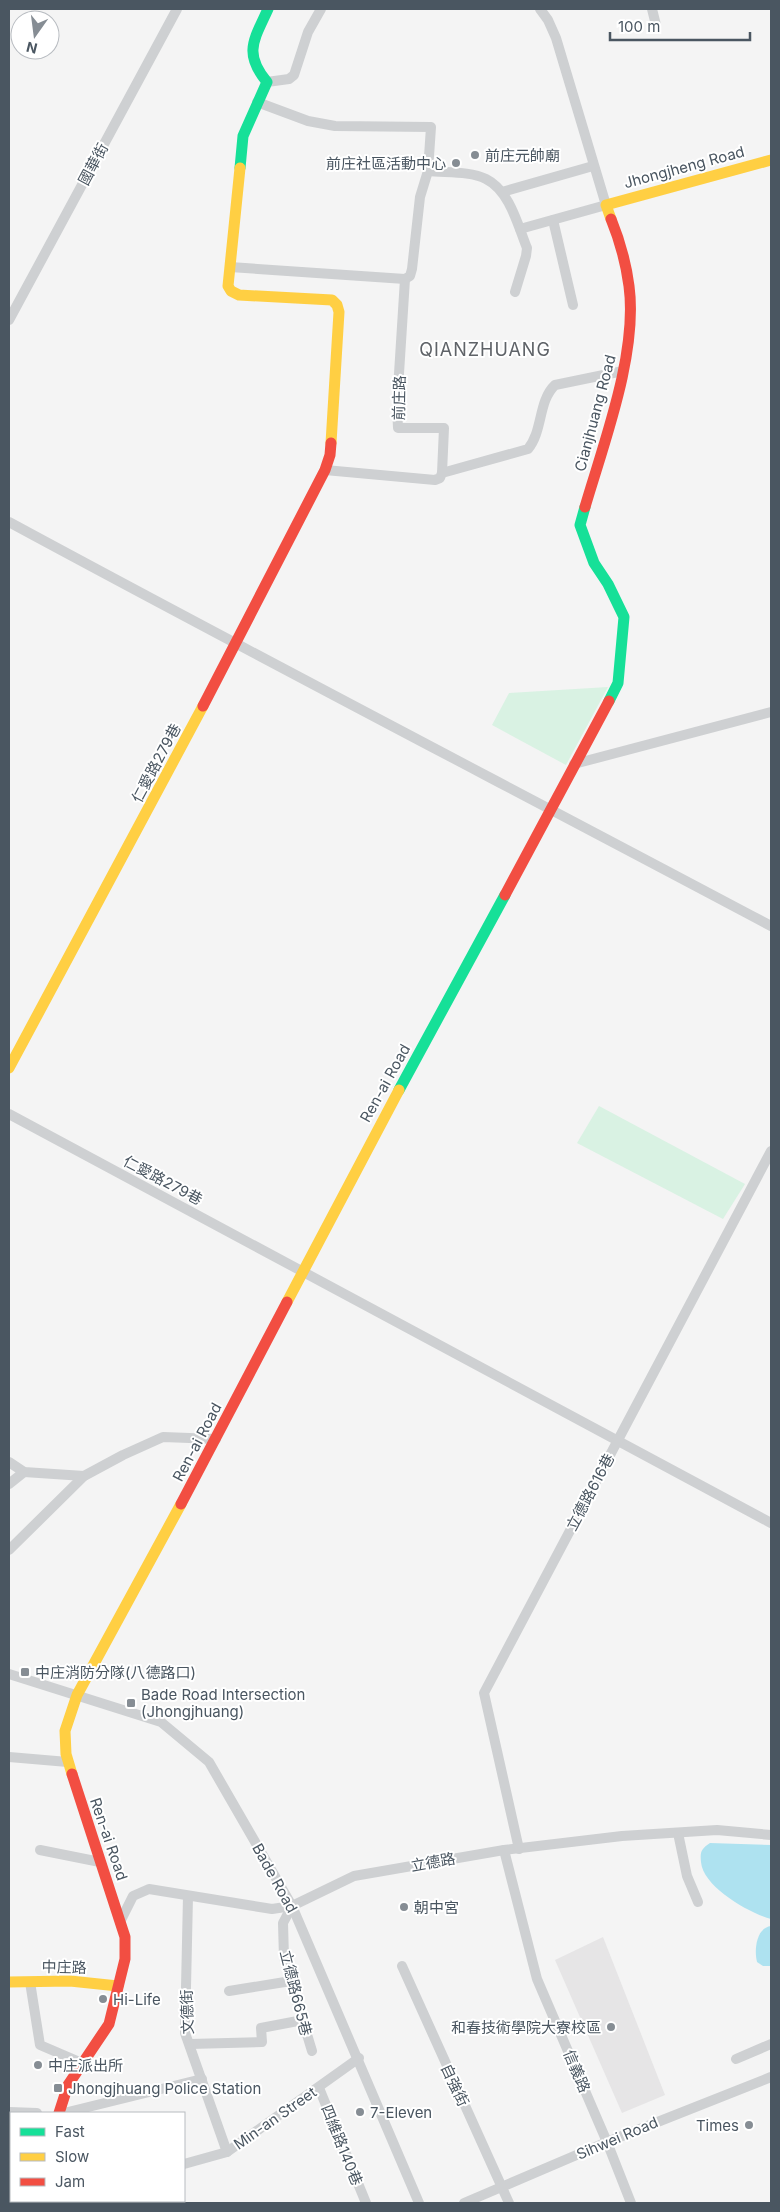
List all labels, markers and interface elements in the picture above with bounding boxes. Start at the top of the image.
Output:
north arrow [10,10,60,60]
scale bar [610,10,750,42]
text: 100 m [618,17,660,36]
text: N [25,39,39,58]
street label: 國華街 [74,140,112,188]
street label: Jhongjheng Road [622,142,746,192]
place label: 前庄元帥廟 [485,146,560,165]
marker: 前庄元帥廟 [469,149,481,161]
place label: 前庄社區活動中心 [326,154,446,173]
marker: 前庄社區活動中心 [450,157,462,169]
district label: QIANZHUANG [419,339,551,360]
street label: Cianjhuang Road [570,353,620,473]
street label: 前庄路 [389,375,409,421]
street label: 仁愛路279巷 [127,720,185,806]
street label: Ren-ai Road [356,1041,414,1125]
street label: 仁愛路279巷 [120,1151,206,1209]
street label: Ren-ai Road [168,1399,226,1485]
street label: 立德路616巷 [562,1450,618,1534]
place label: 中庄消防分隊(八德路口) [35,1663,196,1682]
marker: 中庄消防分隊(八德路口) [19,1666,31,1678]
place label: Bade Road Intersection (Jhongjhuang) [141,1685,305,1721]
marker: Bade Road Intersection (Jhongjhuang) [125,1697,137,1709]
street label: Ren-ai Road [86,1795,132,1883]
street label: Bade Road [248,1840,302,1916]
street label: 立德路 [409,1849,457,1875]
place label: 朝中宮 [414,1898,459,1917]
marker: 朝中宮 [398,1901,410,1913]
street label: 立德路665巷 [276,1948,316,2038]
street label: 中庄路 [41,1957,87,1977]
street label: 文德街 [177,1989,197,2035]
place label: Hi-Life [113,1990,161,2009]
marker: Hi-Life [97,1993,109,2005]
place label: 和春技術學院大寮校區 [451,2018,601,2037]
marker: 和春技術學院大寮校區 [605,2021,617,2033]
street label: 信義路 [559,2047,595,2095]
place label: 中庄派出所 [48,2056,123,2075]
marker: 中庄派出所 [32,2059,44,2071]
street label: 自強街 [437,2061,473,2109]
place label: Jhongjhuang Police Station [68,2079,261,2098]
marker: Jhongjhuang Police Station [52,2082,64,2094]
street label: Min-an Street [230,2082,320,2154]
street label: 四維路140巷 [317,2102,367,2188]
place label: 7-Eleven [370,2103,432,2122]
marker: 7-Eleven [354,2106,366,2118]
legend [10,2112,185,2202]
street label: Sihwei Road [573,2112,661,2164]
place label: Times [696,2116,739,2135]
marker: Times [743,2119,755,2131]
text: Fast [55,2122,85,2141]
text: Slow [55,2147,89,2166]
text: Jam [55,2172,85,2191]

